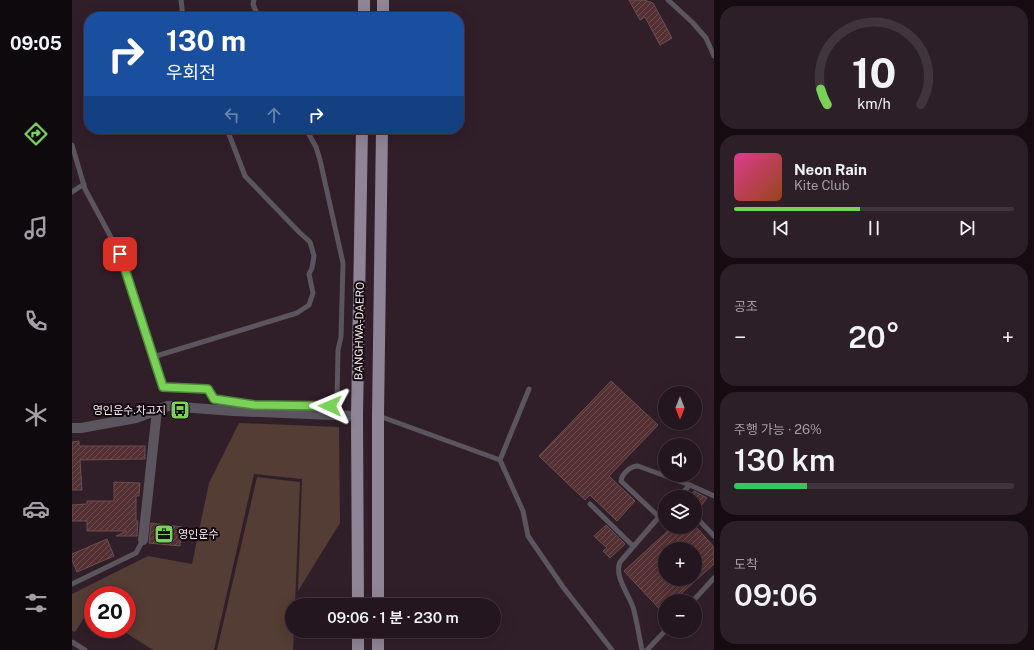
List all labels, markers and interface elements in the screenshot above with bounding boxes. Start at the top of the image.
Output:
text: 130 m [166,24,246,57]
icon: right [100,28,152,80]
text: 09:05 [10,33,62,54]
text: 10 [852,48,896,97]
text: 우회전 [166,62,216,83]
text: km/h [857,95,891,112]
icon: left [221,104,243,126]
icon: ahead [263,104,285,126]
icon: right [305,104,327,126]
icon: directions [22,120,50,148]
text: Neon Rain [794,161,867,178]
text: Kite Club [794,178,849,193]
icon: music [22,214,50,242]
icon: previous [770,217,792,239]
icon: pause [863,217,885,239]
icon: next [956,217,978,239]
pin [103,237,137,271]
icon: arrive [109,243,131,265]
street label: BANGHWA-DAERO [352,282,366,380]
text: 공조 [734,299,758,314]
icon: phone [22,307,50,335]
text: 20° [848,319,900,355]
text: − [734,324,746,350]
text: + [1002,324,1014,350]
position arrow [309,385,351,427]
north arrow [658,386,702,430]
map controls [658,386,702,638]
bus stop icon: 영인운수.차고지 [169,399,191,421]
icon: climate [22,401,50,429]
place label: 영인운수.차고지 [93,404,166,416]
text: 주행 가능 · 26% [734,422,822,437]
button: sound [658,438,702,482]
text: 130 km [734,442,835,478]
button: layers [658,490,702,534]
icon: car [22,495,50,523]
office icon: 영인운수 [153,523,175,545]
place label: 영인운수 [178,528,218,540]
button: + [658,542,702,586]
text: 도착 [734,557,758,572]
text: 09:06 [734,577,818,613]
speed limit sign: 20 [84,586,136,638]
icon: filters [22,589,50,617]
button: − [658,594,702,638]
text: 09:06 · 1 분 · 230 m [327,609,459,626]

